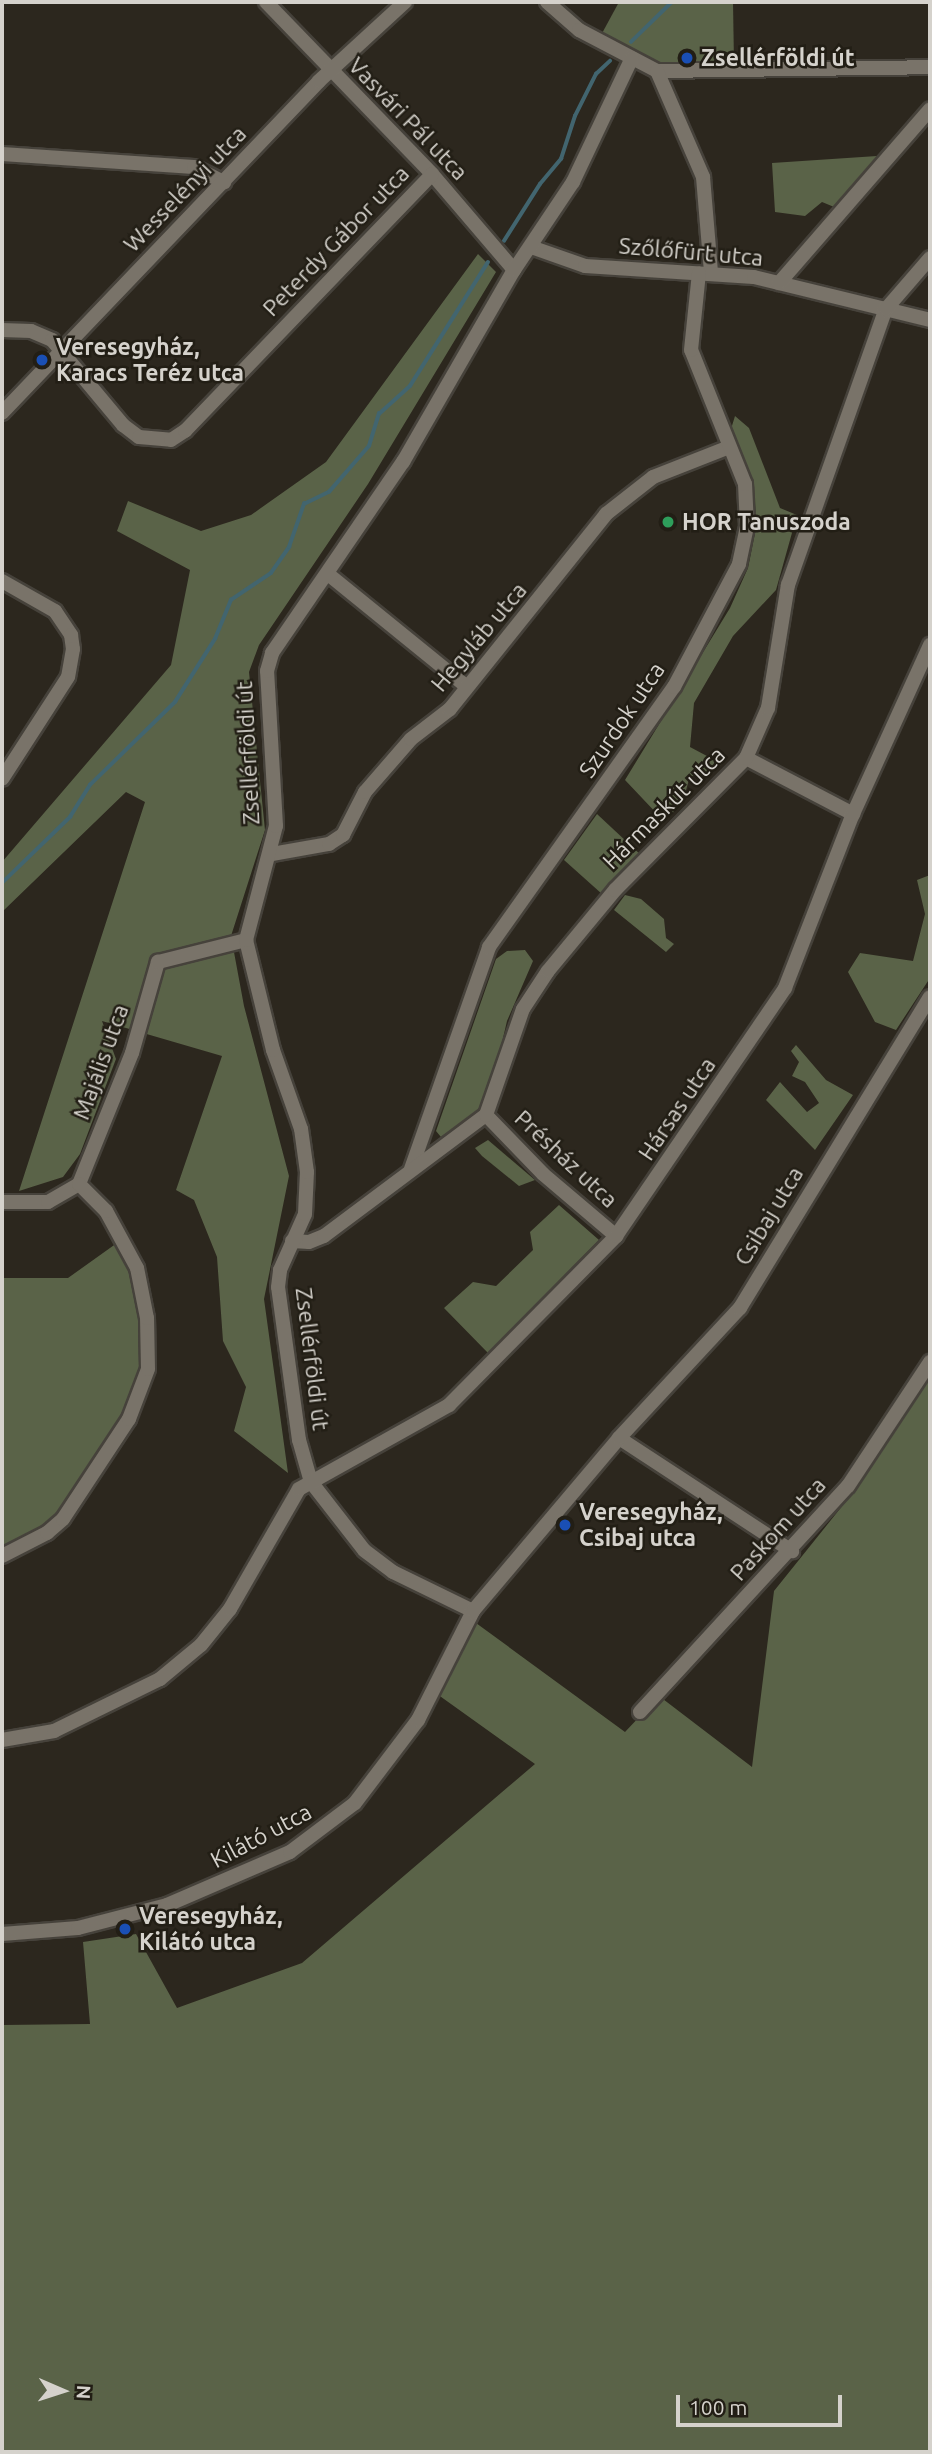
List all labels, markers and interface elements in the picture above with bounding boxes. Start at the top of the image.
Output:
place label: Zsellérföldi út [701,44,855,72]
marker: Zsellérföldi út [679,50,695,66]
street label: Vasvári Pál utca [343,52,473,186]
street label: Wesselényi utca [118,120,252,258]
street label: Peterdy Gábor utca [257,160,415,322]
street label: Szőlőfürt utca [618,232,764,272]
place label: Veresegyház, Karacs Teréz utca [56,333,244,387]
marker: Veresegyház, Karacs Teréz utca [34,352,50,368]
place label: HOR Tanuszoda [682,508,851,536]
marker: HOR Tanuszoda [660,514,676,530]
street label: Hegyláb utca [425,577,533,697]
street label: Szurdok utca [573,657,671,783]
street label: Zsellérföldi út [230,680,266,826]
street label: Hármaskút utca [597,741,731,875]
street label: Majális utca [67,1001,135,1123]
street label: Hársas utca [633,1052,721,1166]
street label: Présház utca [509,1104,623,1214]
street label: Csibaj utca [729,1162,809,1270]
street label: Zsellérföldi út [290,1286,334,1432]
street label: Paskom utca [724,1472,832,1586]
place label: Veresegyház, Csibaj utca [579,1498,723,1552]
marker: Veresegyház, Csibaj utca [557,1517,573,1533]
street label: Kilátó utca [206,1798,316,1874]
place label: Veresegyház, Kilátó utca [139,1902,283,1956]
marker: Veresegyház, Kilátó utca [117,1921,133,1937]
north arrow [28,2356,98,2426]
scale bar [680,2380,846,2424]
text: N [73,2384,95,2400]
text: 100 m [689,2395,747,2419]

